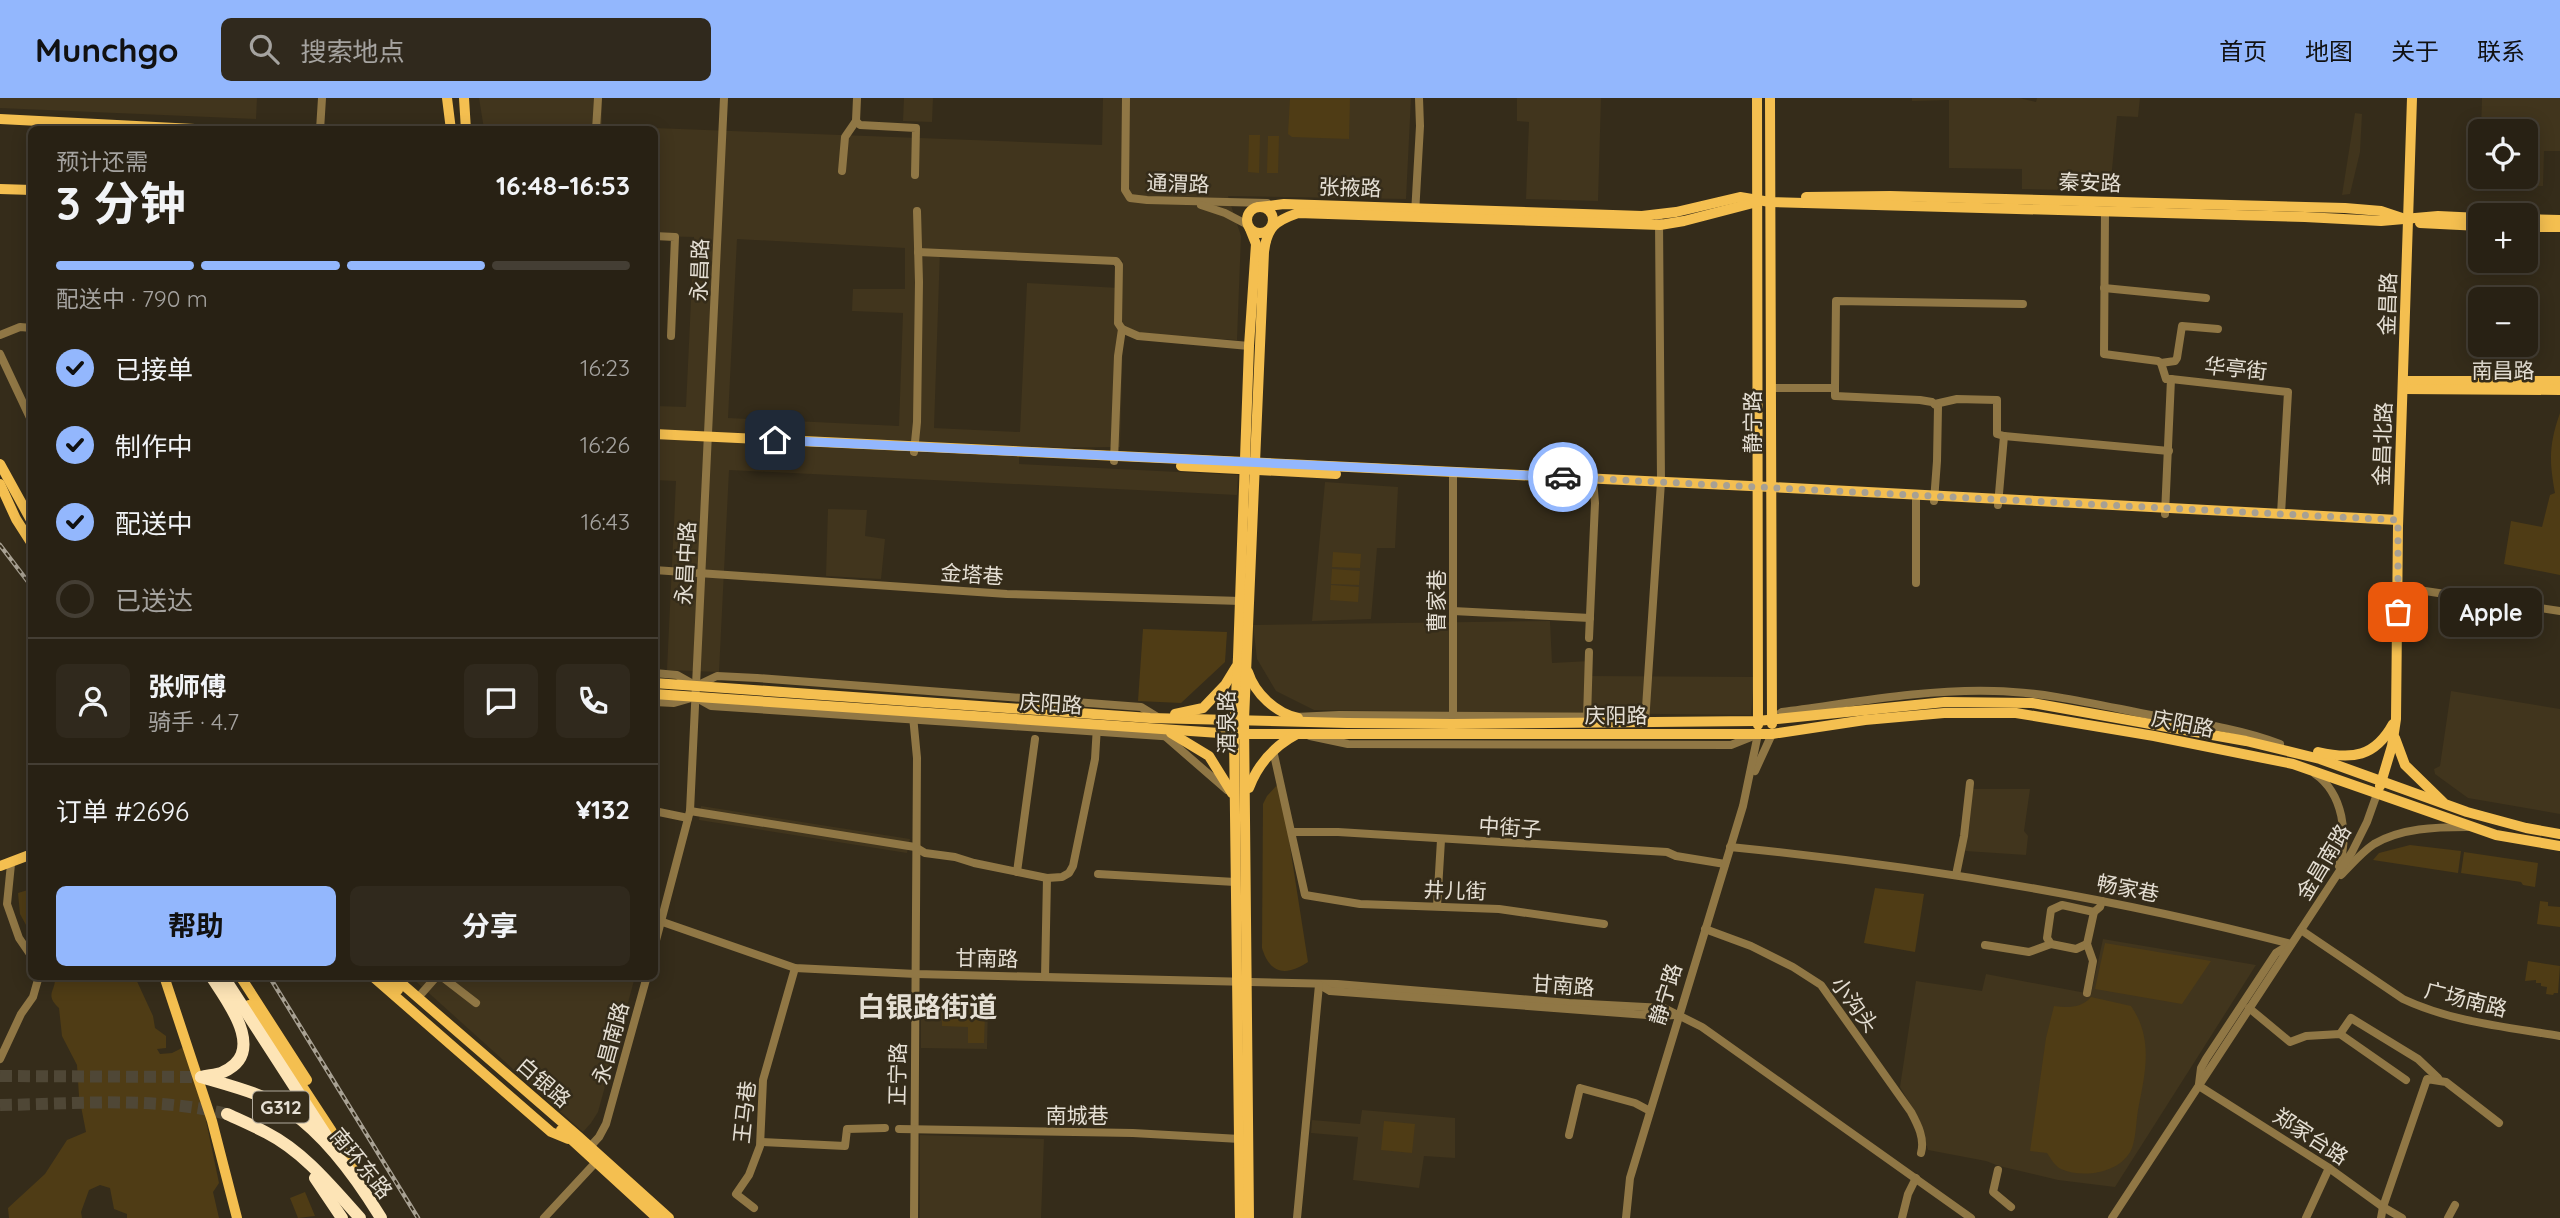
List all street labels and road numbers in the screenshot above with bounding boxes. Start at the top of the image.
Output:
street label: 秦安路 [2058,168,2122,196]
street label: 通渭路 [1146,169,1210,197]
street label: 张掖路 [1318,173,1382,201]
street label: 永昌路 [685,238,713,302]
street label: 金昌路 [2373,272,2401,336]
street label: 华亭街 [2203,352,2269,384]
street label: 南昌路 [2472,357,2535,383]
street label: 静宁路 [1739,391,1765,454]
street label: 金昌北路 [2368,402,2396,486]
street label: 永昌中路 [670,520,700,606]
street label: 金塔巷 [940,559,1004,589]
street label: 曹家巷 [1423,570,1449,633]
street label: 庆阳路 [1019,688,1083,718]
street label: 酒泉路 [1213,691,1239,754]
street label: 庆阳路 [1585,702,1648,728]
street label: 庆阳路 [2150,704,2216,742]
street label: 中街子 [1478,812,1542,842]
street label: 金昌南路 [2290,819,2356,905]
street label: 畅家巷 [2095,869,2161,907]
street label: 井儿街 [1423,876,1487,904]
street label: 甘南路 [955,944,1019,972]
street label: 静宁路 [1643,960,1687,1028]
street label: 甘南路 [1531,970,1595,1000]
street label: 小沟头 [1826,971,1884,1037]
street label: 广场南路 [2422,976,2510,1022]
street label: 永昌南路 [587,999,633,1087]
street label: 正宁路 [883,1042,911,1106]
street label: 白银路 [512,1052,576,1112]
street label: 王马巷 [728,1079,760,1145]
road number: G312 [253,1091,309,1122]
street label: 南城巷 [1046,1102,1109,1128]
street label: 郑家台路 [2269,1102,2353,1170]
street label: 南环东路 [325,1122,399,1204]

